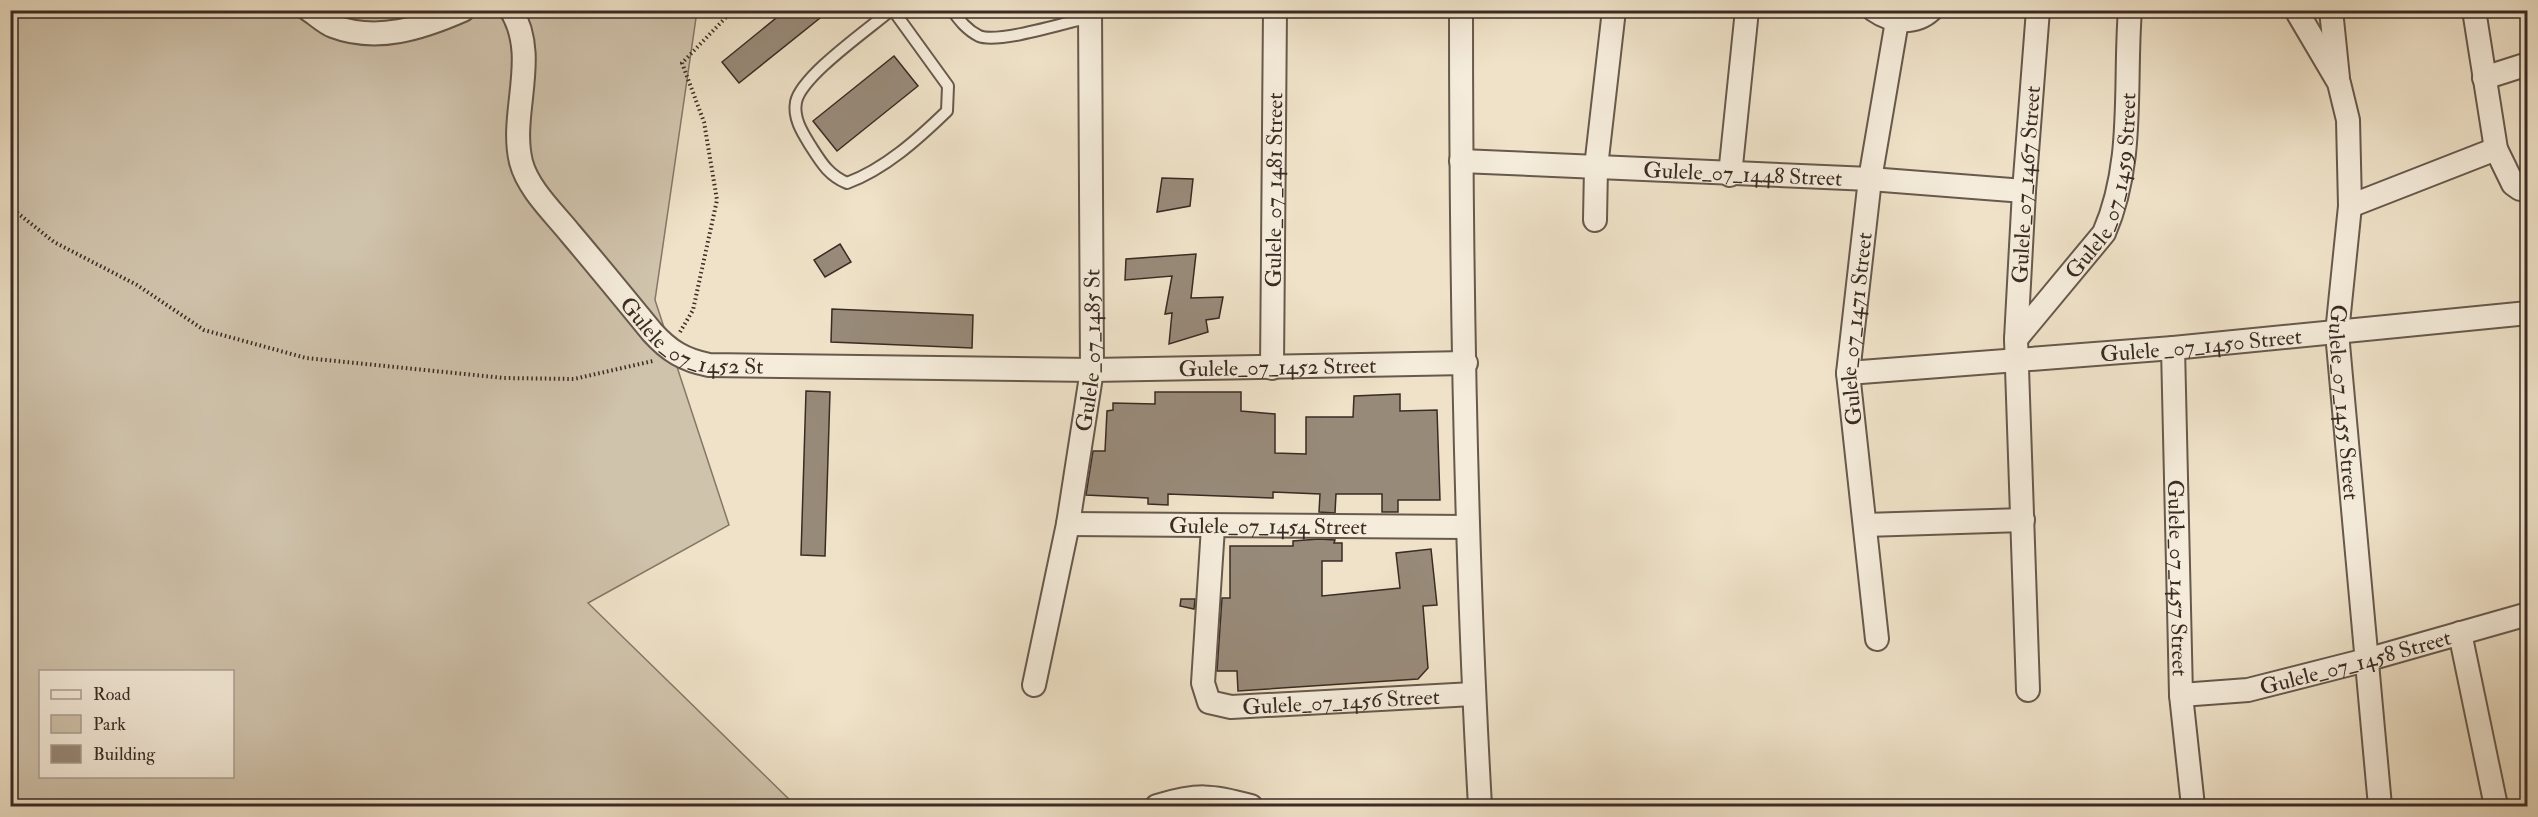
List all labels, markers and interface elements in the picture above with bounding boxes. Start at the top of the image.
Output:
street label: Gulele_07_1467 Street [2006,85,2047,284]
street label: Gulele_07_1481 Street [1260,92,1289,288]
street label: Gulele_07_1459 Street [2059,93,2142,285]
street label: Gulele_07_1448 Street [1643,156,1843,193]
street label: Gulele_07_1471 Street [1835,231,1879,427]
street label: Gulele_07_1485 St [1070,269,1107,434]
street label: Gulele_07_1452 St [614,291,764,381]
street label: Gulele_07_1455 Street [2322,303,2365,501]
street label: Gulele _07_1450 Street [2099,322,2303,369]
street label: Gulele_07_1452 Street [1178,352,1377,383]
street label: Gulele_07_1457 Street [2161,479,2194,677]
street label: Gulele_07_1454 Street [1169,512,1367,541]
street label: Gulele_07_1458 Street [2257,624,2454,701]
legend [39,670,234,778]
text: Road [93,683,131,706]
street label: Gulele_07_1456 Street [1242,683,1440,721]
text: Park [93,713,126,736]
text: Building [93,743,156,766]

